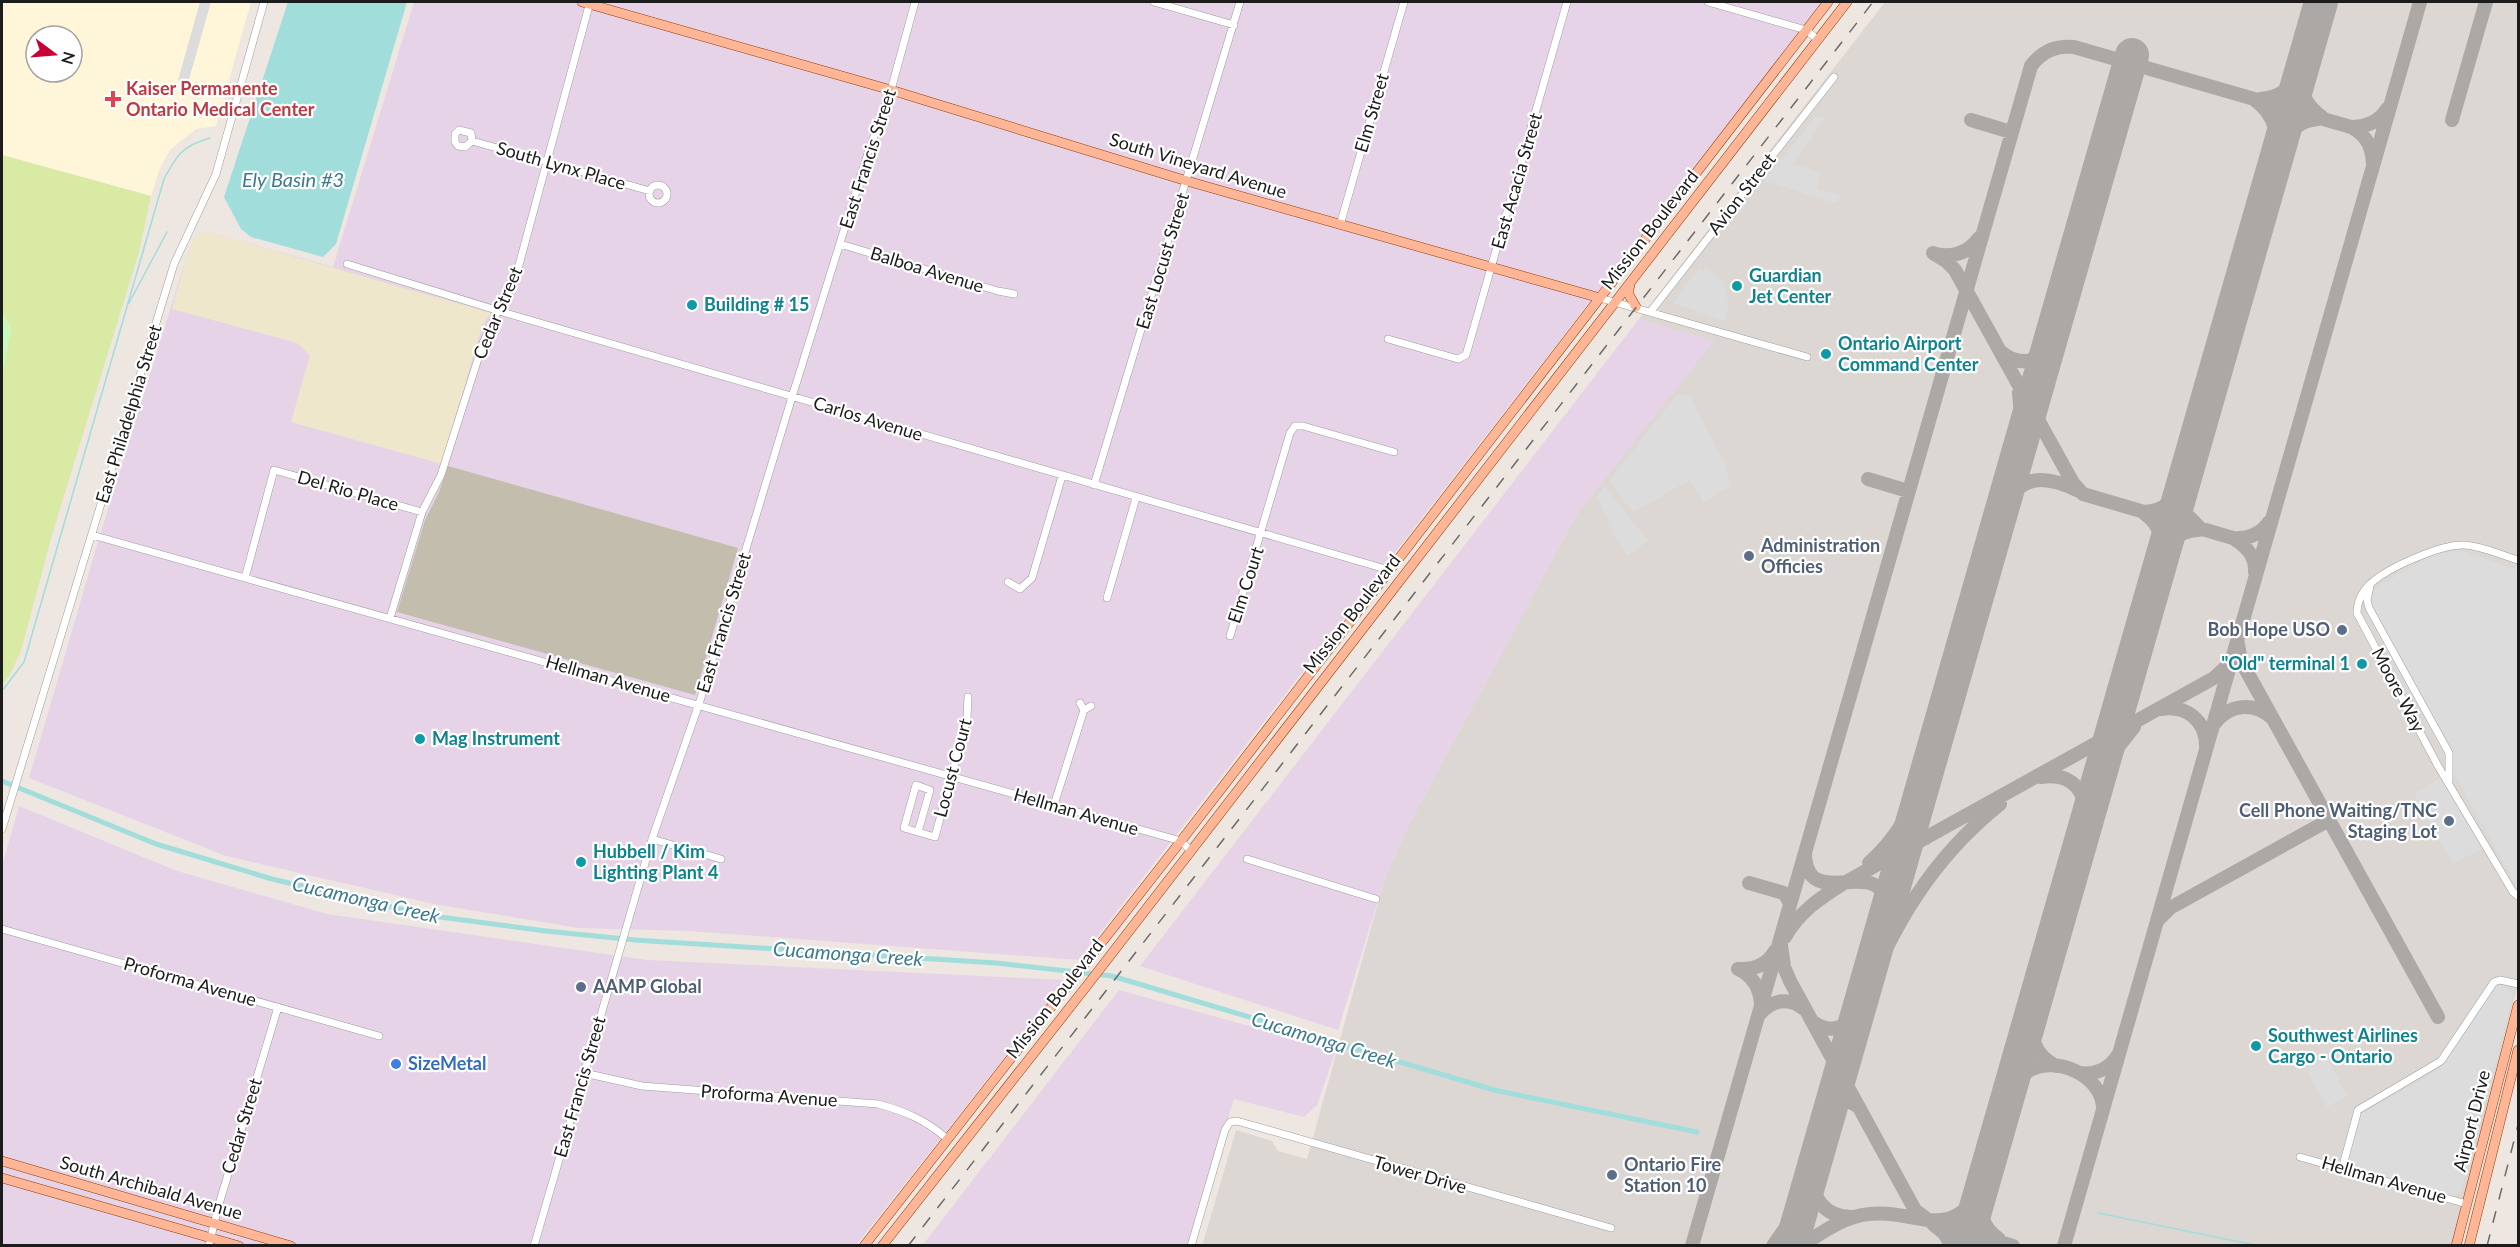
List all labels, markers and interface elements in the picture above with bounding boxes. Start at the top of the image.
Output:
north arrow [24,24,84,84]
text: N [58,50,80,67]
street label: Elm Street [1349,70,1393,155]
place label: Kaiser Permanente Ontario Medical Center [126,77,315,120]
street label: East Francis Street [834,86,900,231]
marker: Kaiser Permanente Ontario Medical Center [104,90,122,108]
street label: East Acacia Street [1486,109,1546,251]
street label: South Vineyard Avenue [1107,128,1290,202]
street label: South Lynx Place [494,136,628,194]
street label: Avion Street [1703,148,1780,239]
street label: Mission Boulevard [1596,165,1703,293]
water label: Ely Basin #3 [242,167,344,191]
street label: East Locust Street [1131,189,1193,332]
street label: Balboa Avenue [868,241,987,297]
street label: Cedar Street [468,262,527,362]
place label: Guardian Jet Center [1749,264,1832,307]
marker: Guardian Jet Center [1730,279,1744,293]
place label: Building # 15 [704,293,809,315]
marker: Building # 15 [685,298,699,312]
street label: East Philadelphia Street [90,321,166,506]
place label: Ontario Airport Command Center [1838,332,1979,375]
marker: Ontario Airport Command Center [1819,347,1833,361]
street label: Carlos Avenue [811,391,926,445]
street label: Del Rio Place [295,465,401,515]
place label: Administration Officies [1760,534,1880,577]
street label: Elm Court [1222,543,1268,626]
street label: East Francis Street [691,549,755,696]
street label: Mission Boulevard [1298,549,1405,677]
marker: Administration Officies [1742,549,1756,563]
place label: Bob Hope USO [2207,618,2330,640]
marker: Bob Hope USO [2335,623,2349,637]
street label: Moore Way [2367,644,2431,736]
street label: Hellman Avenue [543,650,673,706]
place label: "Old" terminal 1 [2221,652,2350,674]
marker: "Old" terminal 1 [2355,657,2369,671]
street label: Locust Court [928,715,976,820]
place label: Mag Instrument [432,727,560,749]
marker: Mag Instrument [413,732,427,746]
street label: Hellman Avenue [1011,783,1141,839]
place label: Cell Phone Waiting/TNC Staging Lot [2239,799,2437,842]
marker: Cell Phone Waiting/TNC Staging Lot [2442,814,2456,828]
place label: Hubbell / Kim Lighting Plant 4 [593,840,718,883]
marker: Hubbell / Kim Lighting Plant 4 [574,855,588,869]
water label: Cucamonga Creek [290,870,443,928]
street label: Mission Boulevard [1001,934,1108,1062]
water label: Cucamonga Creek [772,936,924,970]
street label: Proforma Avenue [121,952,259,1010]
place label: AAMP Global [592,975,702,997]
marker: AAMP Global [574,980,588,994]
water label: Cucamonga Creek [1249,1006,1400,1073]
street label: East Francis Street [548,1013,610,1160]
place label: Southwest Airlines Cargo - Ontario [2268,1024,2418,1067]
marker: Southwest Airlines Cargo - Ontario [2249,1039,2263,1053]
place label: SizeMetal [408,1052,486,1074]
marker: SizeMetal [389,1057,403,1071]
street label: Airport Drive [2448,1068,2494,1174]
street label: Cedar Street [216,1075,266,1176]
street label: Proforma Avenue [700,1079,838,1111]
street label: South Archibald Avenue [58,1150,245,1224]
street label: Tower Drive [1371,1150,1469,1198]
street label: Hellman Avenue [2319,1151,2449,1207]
place label: Ontario Fire Station 10 [1624,1153,1721,1196]
marker: Ontario Fire Station 10 [1605,1168,1619,1182]

